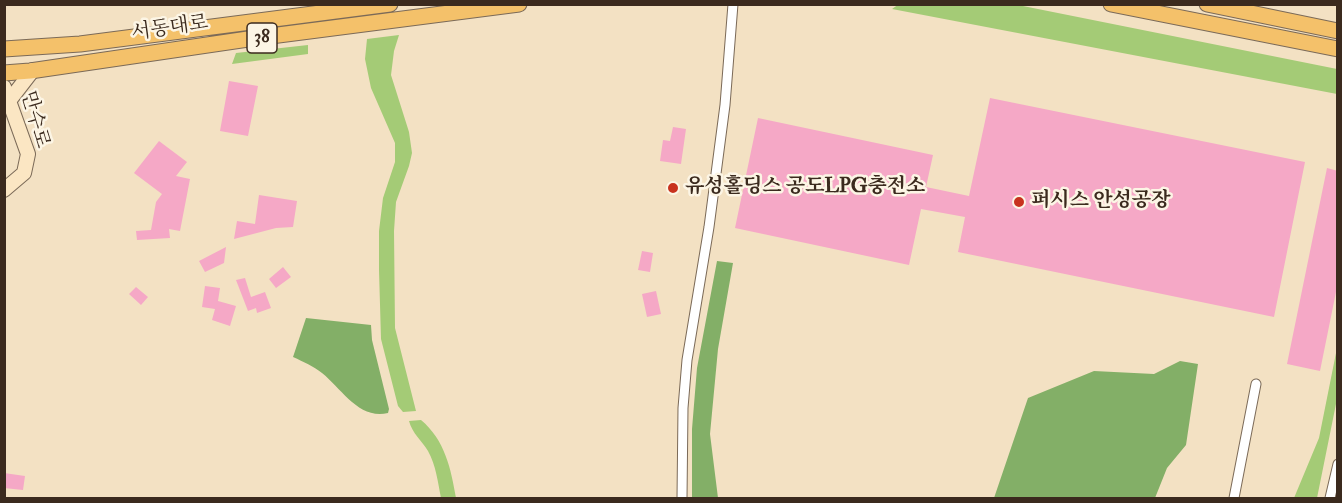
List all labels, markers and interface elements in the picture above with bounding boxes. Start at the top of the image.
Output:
street label: 서동대로 [130,12,210,46]
road number: 38 [247,23,277,53]
street label: 만수로 [14,89,54,151]
place label: 유성홀딩스 공도LPG충전소 [685,176,925,200]
marker: 유성홀딩스 공도LPG충전소 [666,181,680,195]
place label: 퍼시스 안성공장 [1031,190,1170,214]
marker: 퍼시스 안성공장 [1012,195,1026,209]

